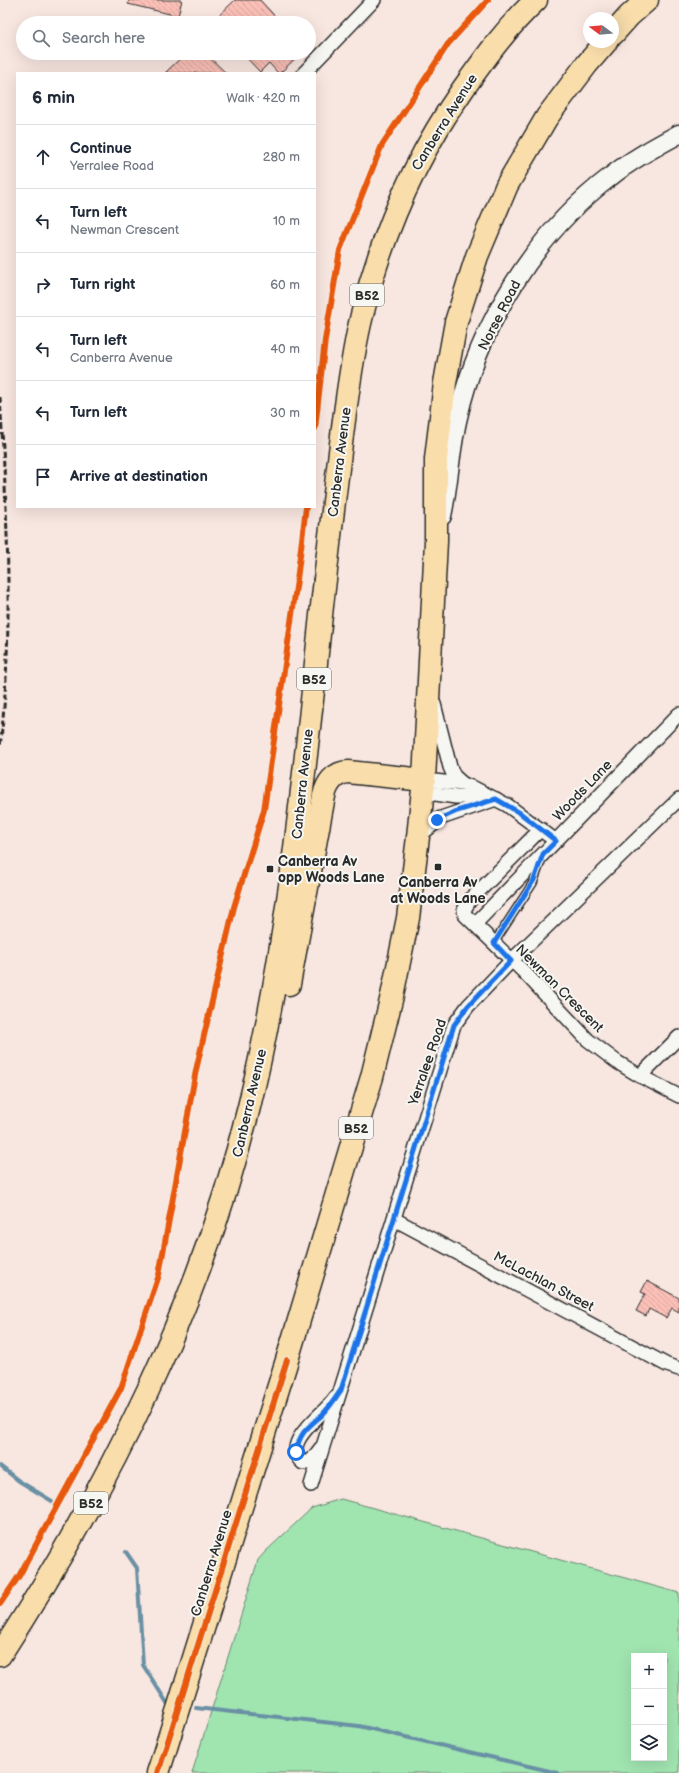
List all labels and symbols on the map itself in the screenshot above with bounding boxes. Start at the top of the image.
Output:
north arrow [583,12,619,48]
street label: Canberra Avenue [408,71,481,174]
street label: Norse Road [475,277,524,353]
road number: B52 [350,284,384,306]
street label: Canberra Avenue [324,406,355,518]
road number: B52 [297,668,331,690]
street label: Canberra Avenue [288,728,317,840]
street label: Woods Lane [549,756,616,824]
route end [428,811,446,829]
place label: Canberra Av opp Woods Lane [278,853,385,886]
marker: Canberra Av at Woods Lane [433,862,443,872]
marker: Canberra Av opp Woods Lane [265,864,275,874]
place label: Canberra Av at Woods Lane [390,874,486,907]
street label: Newman Crescent [512,941,608,1036]
street label: Yerralee Road [404,1017,450,1109]
street label: Canberra Avenue [229,1047,270,1159]
road number: B52 [339,1117,373,1139]
street label: McLachlan Street [491,1248,597,1315]
route start [287,1443,305,1461]
road number: B52 [74,1492,108,1514]
street label: Canberra Avenue [187,1508,236,1619]

